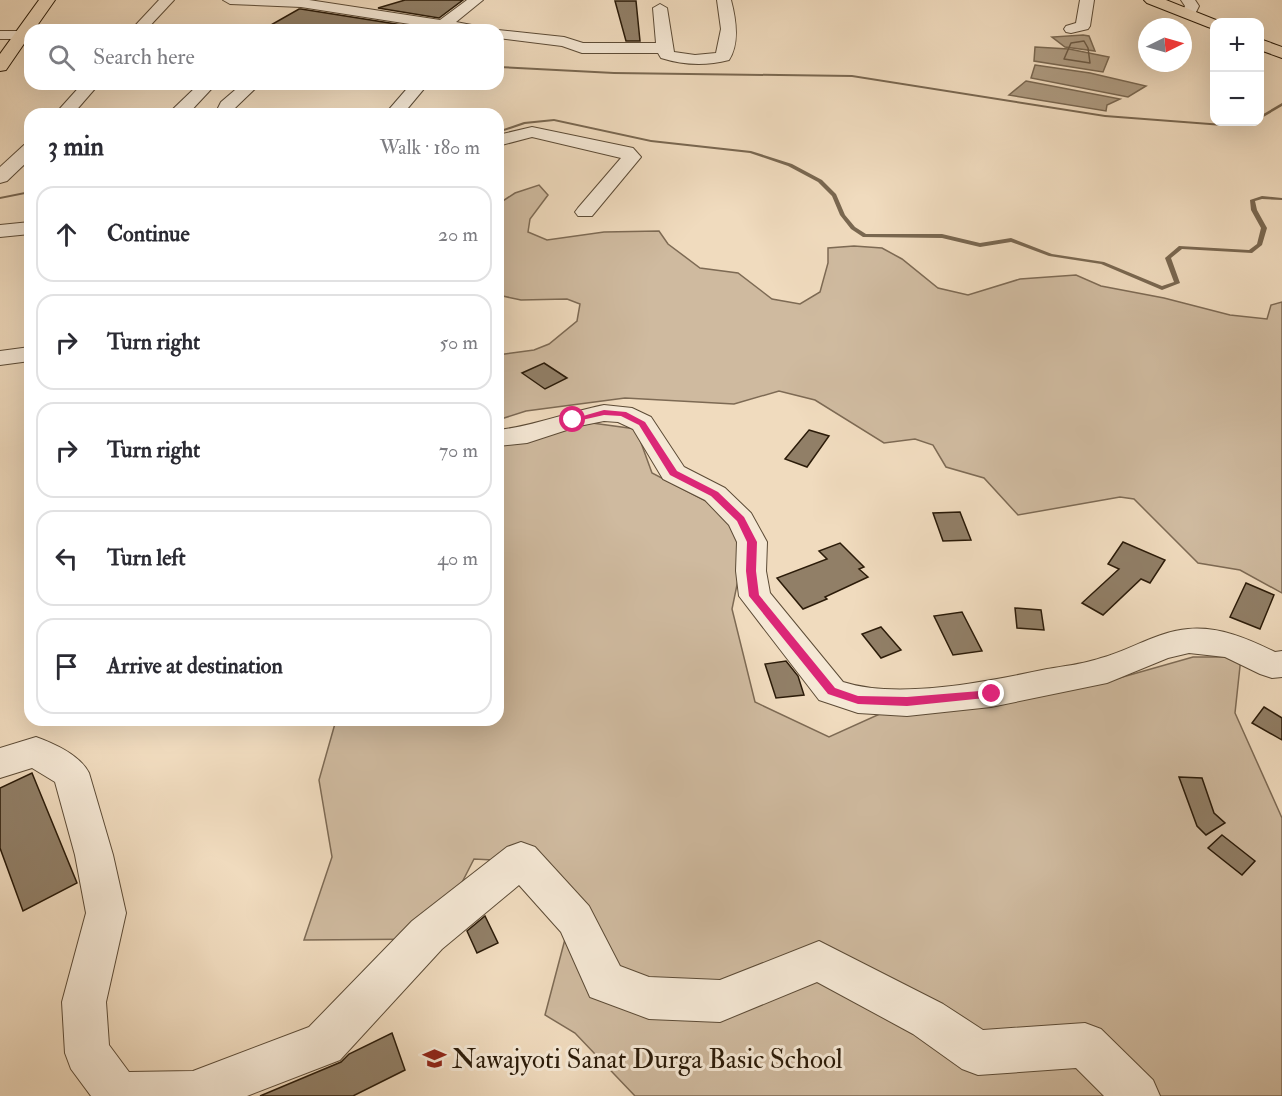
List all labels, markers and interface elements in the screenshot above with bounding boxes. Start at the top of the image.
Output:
north arrow [1138,18,1192,72]
map controls [1210,18,1264,126]
button: + [1210,18,1264,72]
search box [24,24,504,90]
icon: search [45,41,78,74]
text: Search here [93,43,195,71]
button: − [1210,72,1264,126]
text: 3 min [48,131,104,163]
text: Walk · 180 m [380,135,480,160]
icon: ahead [50,218,83,251]
text: Continue [107,220,190,248]
text: 20 m [438,222,478,247]
icon: right [50,326,83,359]
text: Turn right [107,328,200,356]
text: 50 m [439,330,478,355]
route start [559,406,585,432]
icon: right [50,434,83,467]
text: Turn right [107,436,200,464]
text: 70 m [439,438,478,463]
icon: left [50,542,83,575]
text: Turn left [107,544,186,572]
text: 40 m [437,546,478,571]
icon: arrive [50,650,83,683]
text: Arrive at destination [107,652,283,680]
route end [978,680,1004,706]
place label: Nawajyoti Sanat Durga Basic School [452,1043,843,1076]
school or university icon: Nawajyoti Sanat Durga Basic School [421,1046,447,1072]

